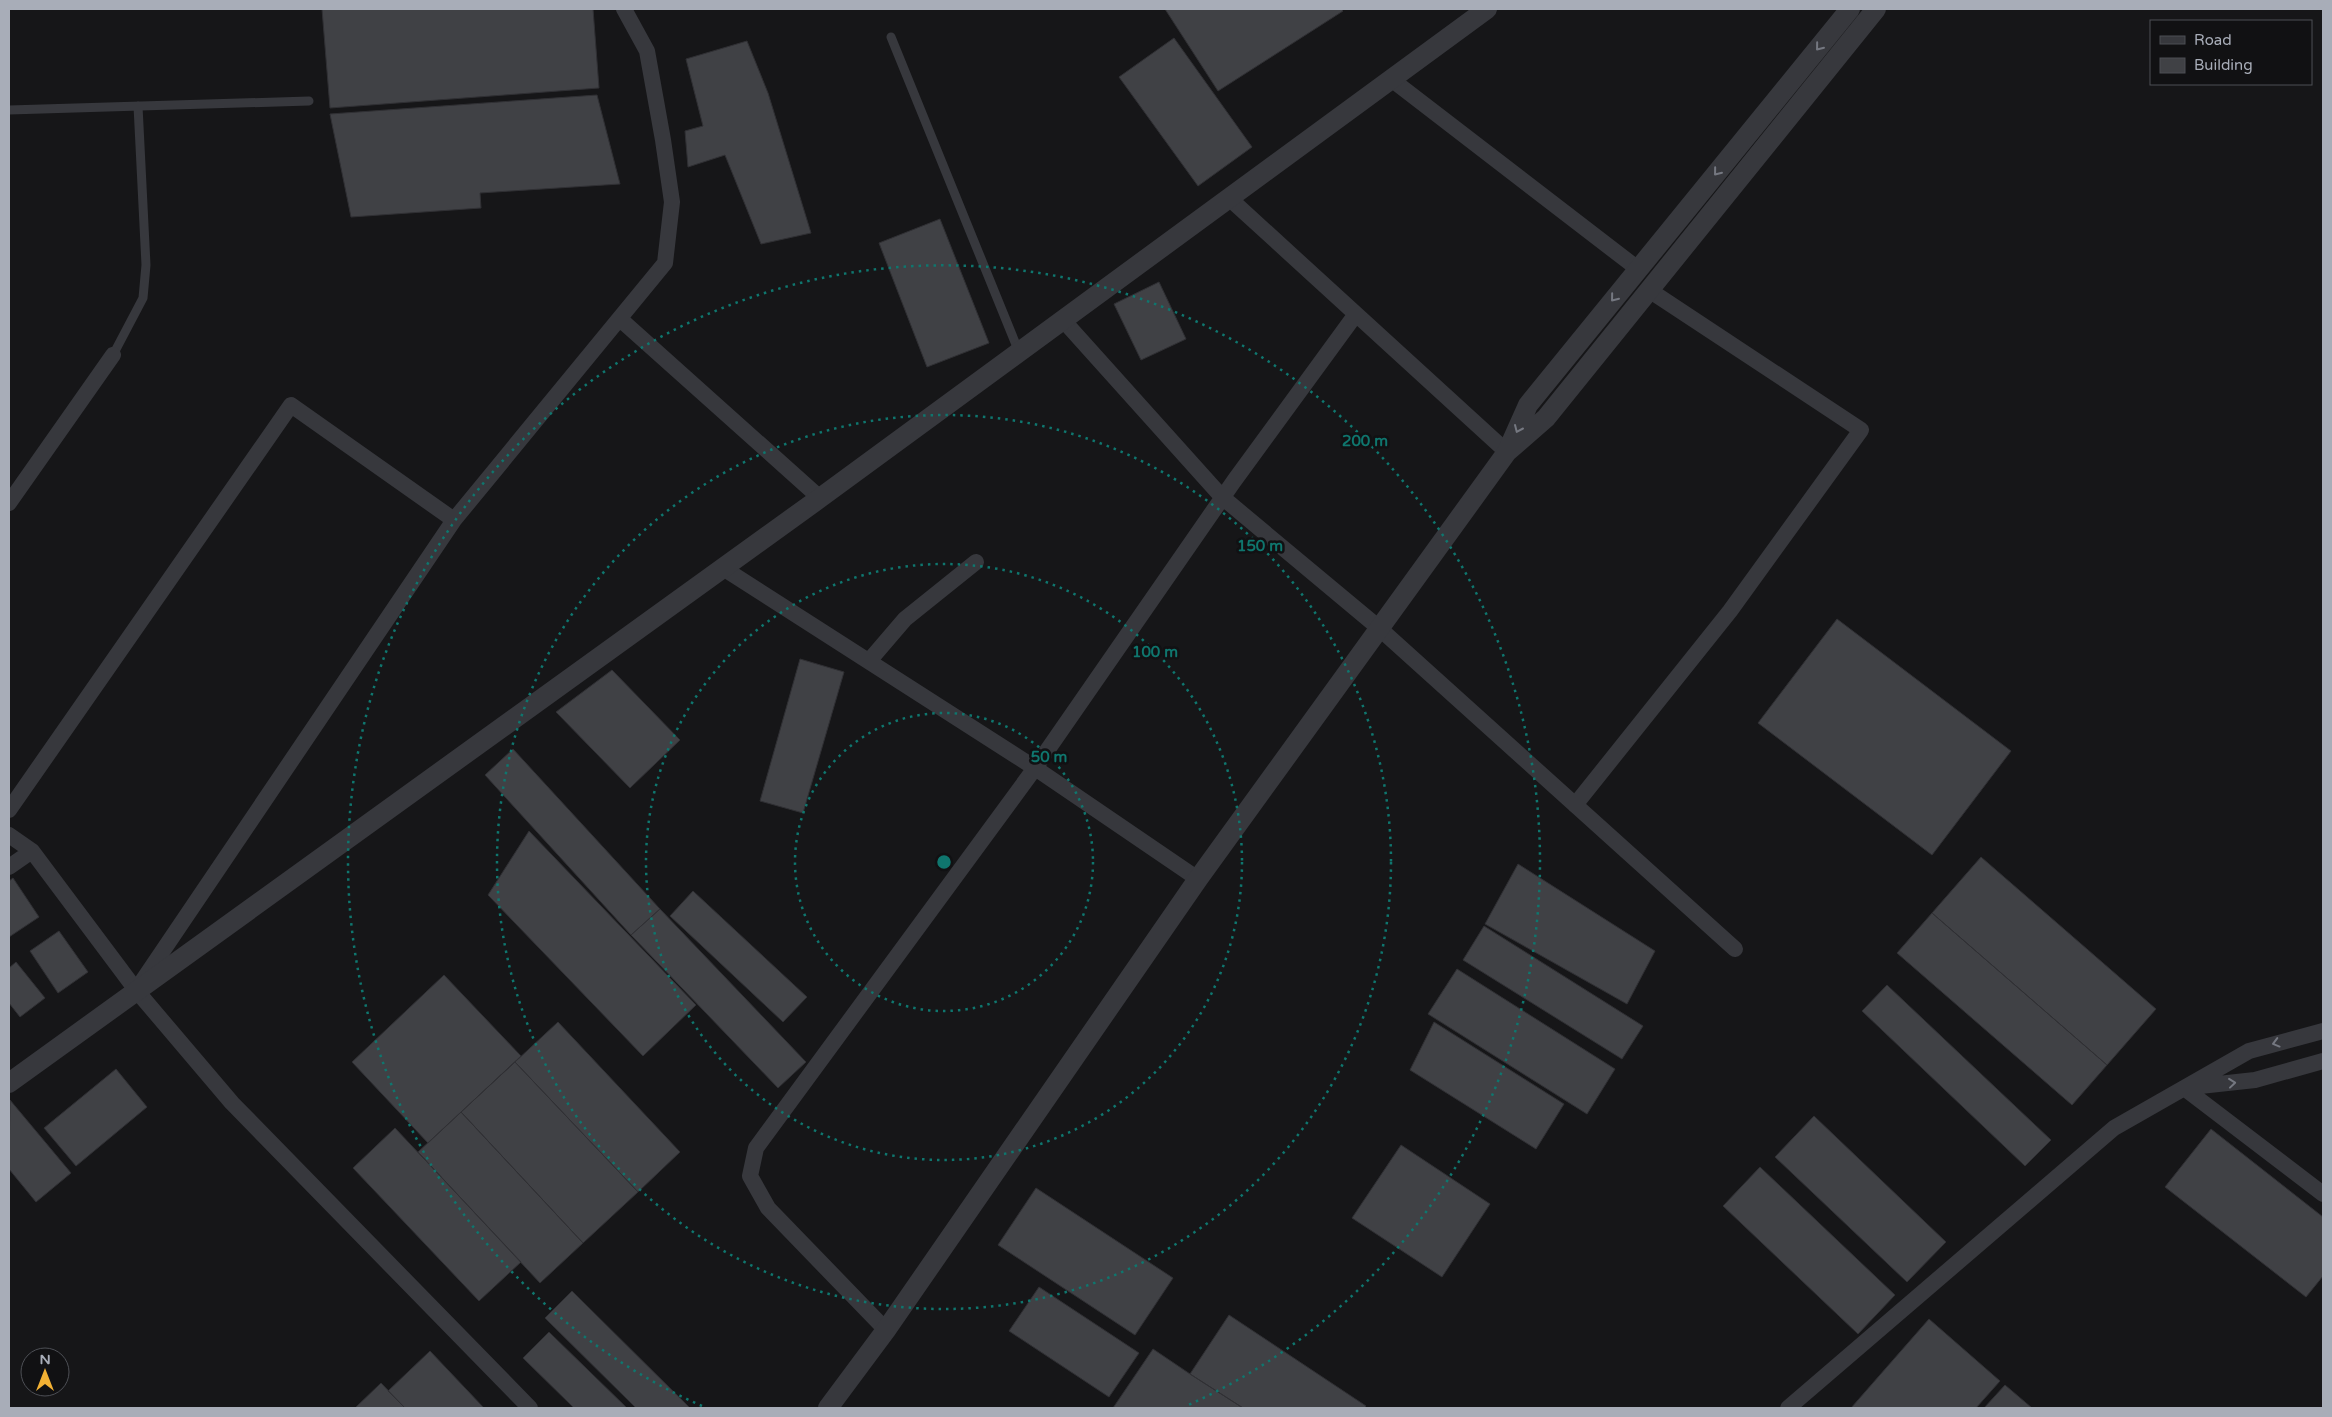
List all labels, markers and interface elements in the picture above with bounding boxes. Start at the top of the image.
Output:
legend [2150,20,2312,85]
text: Road [2194,31,2232,49]
one-way arrow [1816,41,1825,50]
text: Building [2194,56,2253,74]
one-way arrow [1713,167,1722,176]
one-way arrow [1611,293,1620,302]
one-way arrow [1514,424,1524,433]
text: 200 m [1342,432,1388,450]
text: 150 m [1237,537,1283,555]
text: 100 m [1132,643,1178,661]
text: 50 m [1031,748,1067,766]
centre of rings [935,853,953,871]
one-way arrow [2273,1038,2281,1048]
one-way arrow [2228,1078,2236,1089]
north arrow [20,1347,70,1397]
text: N [39,1351,51,1368]

